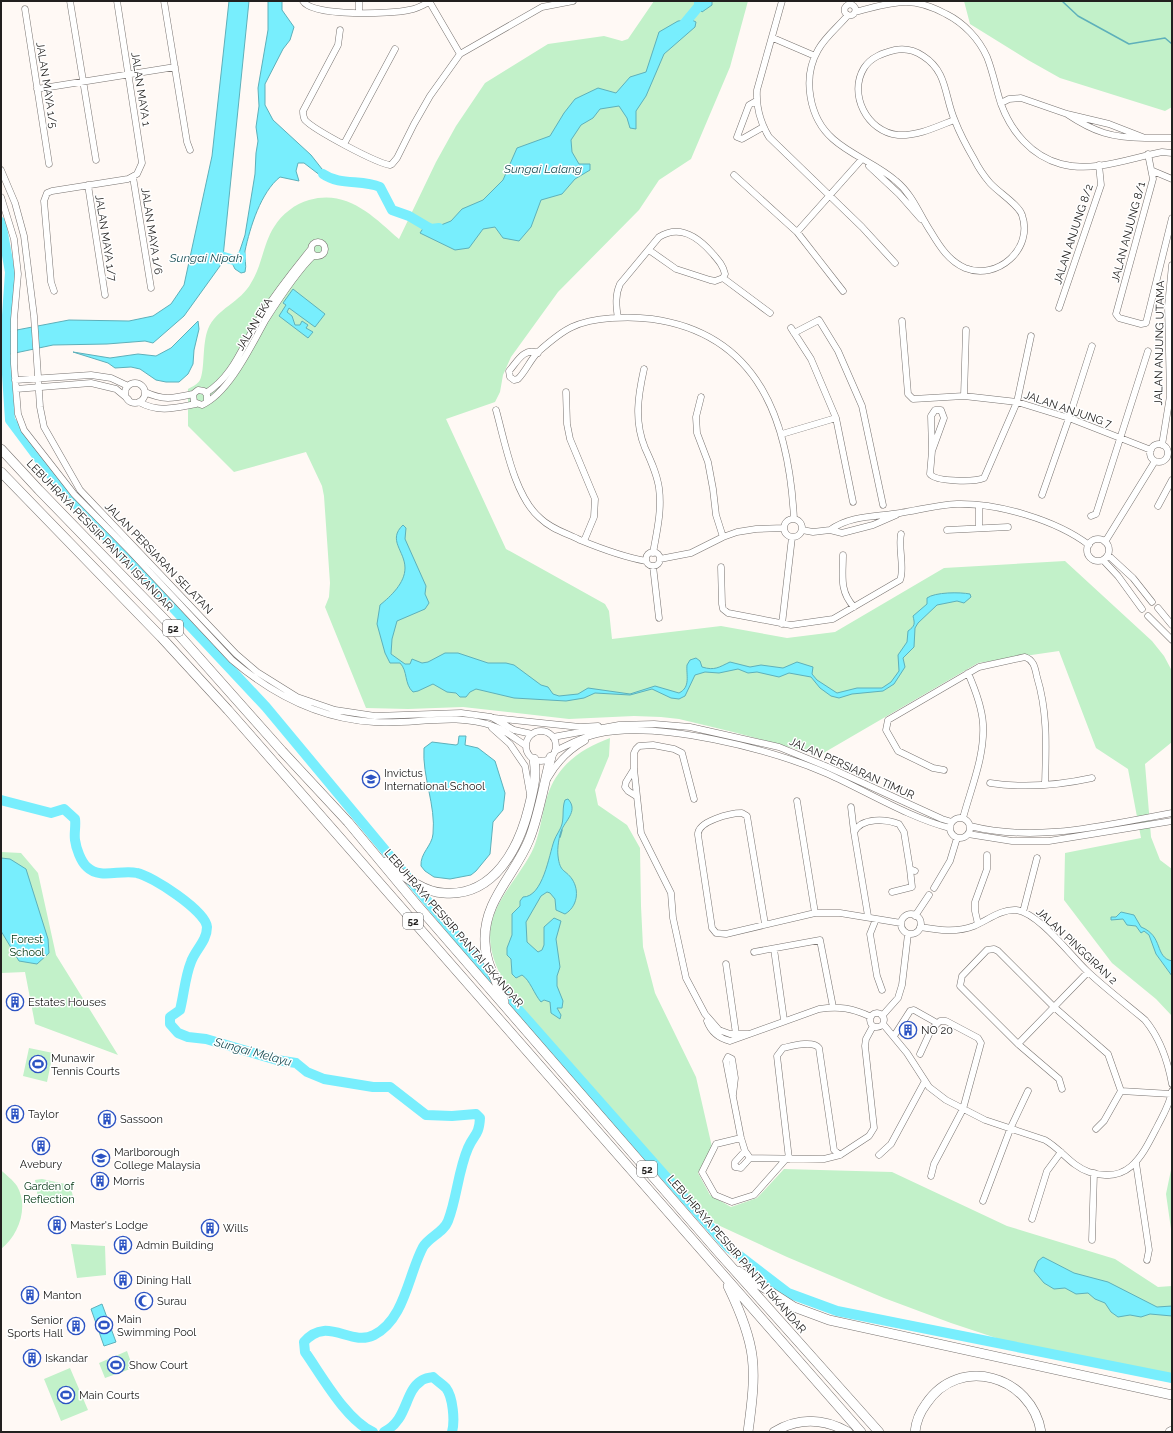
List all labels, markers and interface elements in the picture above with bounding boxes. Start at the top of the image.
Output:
street label: JALAN MAYA 1/5 [33,41,60,129]
street label: JALAN MAYA 1 [128,51,153,127]
water label: Sungai Lalang [503,162,582,176]
street label: JALAN ANJUNG 8/1 [1109,180,1148,284]
street label: JALAN ANJUNG 8/2 [1051,182,1096,286]
street label: JALAN MAYA 1/6 [138,187,165,276]
street label: JALAN MAYA 1/7 [92,194,119,282]
water label: Sungai Nipah [169,251,243,265]
street label: JALAN ANJUNG UTAMA [1152,280,1167,406]
street label: JALAN EKA [234,295,275,353]
street label: JALAN ANJUNG 7 [1022,388,1114,431]
street label: LEBUHRAYA PESISIR PANTAI ISKANDAR [24,457,175,614]
street label: JALAN PERSIARAN SELATAN [102,500,215,617]
road number: 52 [163,620,183,636]
street label: JALAN PERSIARAN TIMUR [787,735,916,802]
place label: Invictus International School [384,767,485,793]
school or university icon: Invictus International School [361,769,381,789]
street label: LEBUHRAYA PESISIR PANTAI ISKANDAR [382,847,526,1010]
street label: JALAN PINGGIRAN 2 [1034,906,1120,987]
road number: 52 [403,913,423,929]
park label: Forest School [9,933,45,959]
building icon: Estates Houses [5,992,25,1012]
place label: Estates Houses [28,996,106,1009]
building icon: NO 20 [898,1020,918,1040]
place label: NO 20 [921,1024,953,1037]
water label: Sungai Melayu [212,1035,293,1069]
place label: Munawir Tennis Courts [51,1052,120,1078]
sports icon: Munawir Tennis Courts [28,1054,48,1074]
building icon: Taylor [5,1104,25,1124]
place label: Taylor [28,1108,59,1121]
building icon: Sassoon [97,1109,117,1129]
place label: Sassoon [120,1113,163,1126]
building icon: Avebury [31,1136,51,1156]
place label: Marlborough College Malaysia [114,1146,201,1172]
school or university icon: Marlborough College Malaysia [91,1148,111,1168]
place label: Avebury [20,1158,62,1171]
road number: 52 [637,1161,657,1177]
building icon: Morris [90,1171,110,1191]
street label: LEBUHRAYA PESISIR PANTAI ISKANDAR [665,1173,809,1336]
place label: Morris [113,1175,145,1188]
park label: Garden of Reflection [23,1180,75,1206]
building icon: Master's Lodge [47,1215,67,1235]
building icon: Wills [200,1218,220,1238]
place label: Master's Lodge [70,1219,148,1232]
place label: Wills [223,1222,248,1235]
building icon: Admin Building [113,1235,133,1255]
place label: Admin Building [136,1239,214,1252]
building icon: Dining Hall [113,1270,133,1290]
place label: Dining Hall [136,1274,191,1287]
building icon: Manton [20,1285,40,1305]
place label: Manton [43,1289,82,1302]
mosque icon: Surau [134,1291,154,1311]
place label: Surau [157,1295,187,1308]
place label: Main Swimming Pool [117,1313,196,1339]
place label: Senior Sports Hall [7,1314,63,1340]
sports icon: Main Swimming Pool [94,1315,114,1335]
building icon: Senior Sports Hall [66,1316,86,1336]
building icon: Iskandar [22,1348,42,1368]
place label: Iskandar [45,1352,88,1365]
sports icon: Show Court [106,1355,126,1375]
place label: Show Court [129,1359,188,1372]
sports icon: Main Courts [56,1385,76,1405]
place label: Main Courts [79,1389,140,1402]

